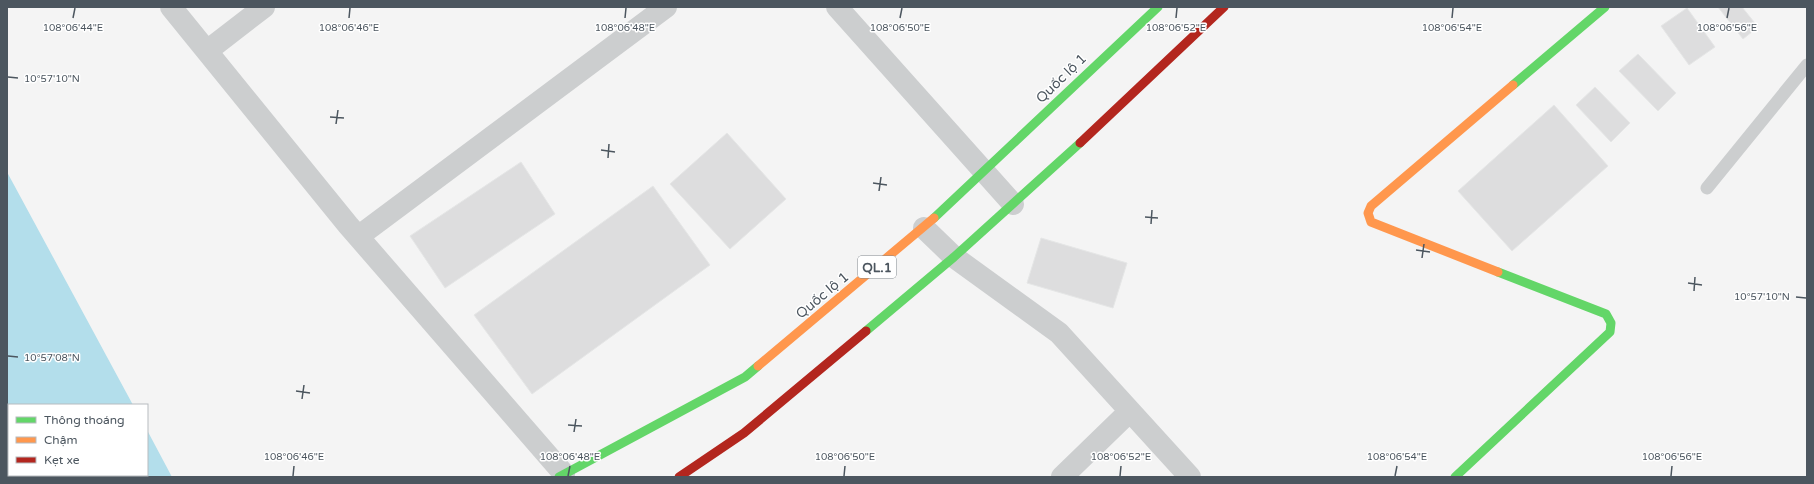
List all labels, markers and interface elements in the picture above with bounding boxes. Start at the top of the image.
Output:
text: 108°06'44"E [43,22,103,34]
text: 108°06'46"E [319,22,379,34]
text: 108°06'48"E [595,22,655,34]
text: 108°06'50"E [870,22,930,34]
text: 108°06'52"E [1146,22,1206,34]
text: 108°06'54"E [1422,22,1482,34]
text: 108°06'56"E [1697,22,1757,34]
street label: Quốc lộ 1 [1032,50,1090,107]
text: 10°57'10"N [24,73,80,85]
road number: QL.1 [858,256,896,278]
street label: Quốc lộ 1 [792,268,852,322]
text: 10°57'10"N [1734,291,1790,303]
text: 10°57'08"N [24,352,80,364]
legend [8,404,148,476]
text: Thông thoáng [44,413,125,427]
text: Chậm [44,433,77,447]
text: 108°06'46"E [264,451,324,463]
text: 108°06'48"E [540,451,600,463]
text: 108°06'50"E [815,451,875,463]
text: 108°06'52"E [1091,451,1151,463]
text: 108°06'54"E [1367,451,1427,463]
text: 108°06'56"E [1642,451,1702,463]
text: Kẹt xe [44,453,80,467]

